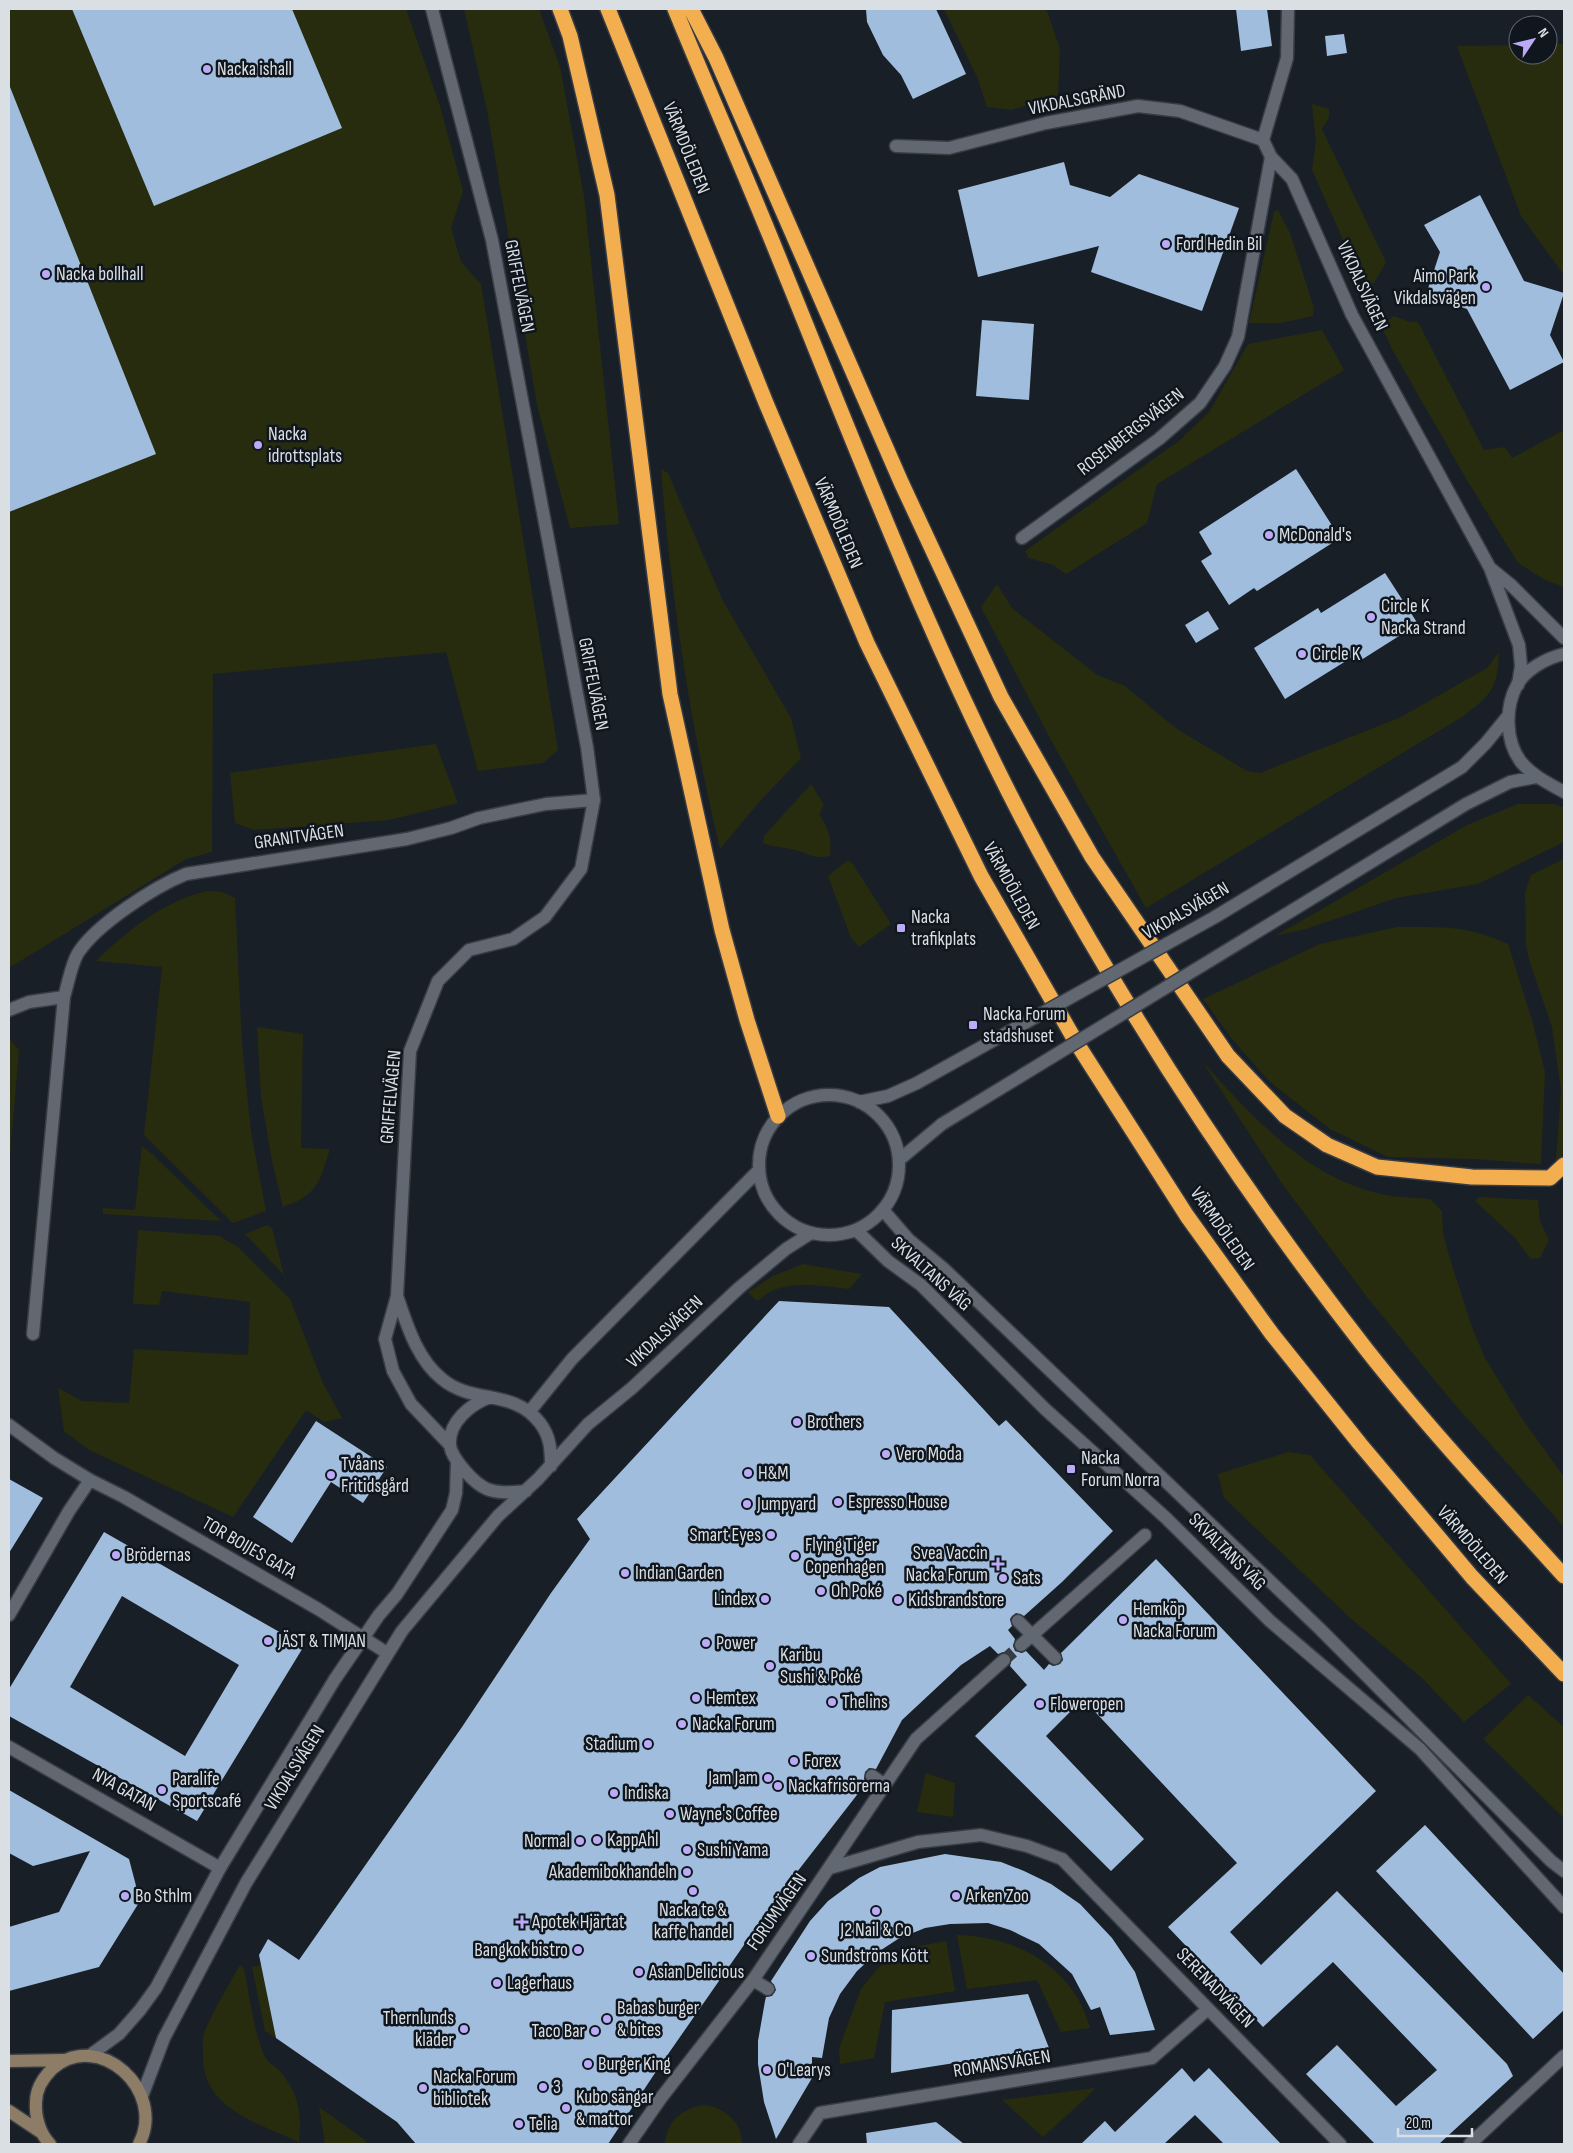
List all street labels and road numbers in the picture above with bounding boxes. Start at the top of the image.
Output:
street label: VIKDALSGRÄND [1026,79,1128,121]
street label: VÄRMDÖLEDEN [657,99,715,197]
street label: GRIFFELVÄGEN [499,238,539,334]
street label: VIKDALSVÄGEN [1331,238,1393,334]
street label: ROSENBERGSVÄGEN [1073,383,1189,481]
street label: VÄRMDÖLEDEN [809,474,867,572]
street label: GRIFFELVÄGEN [573,636,613,732]
street label: GRANITVÄGEN [253,819,345,855]
street label: VÄRMDÖLEDEN [978,838,1044,934]
street label: VIKDALSVÄGEN [1139,877,1233,945]
street label: GRIFFELVÄGEN [375,1049,407,1145]
street label: VÄRMDÖLEDEN [1185,1183,1259,1275]
street label: SKVALTANS VÄG [886,1232,976,1316]
street label: VIKDALSVÄGEN [622,1291,708,1373]
street label: VÄRMDÖLEDEN [1432,1501,1512,1589]
street label: SKVALTANS VÄG [1183,1508,1271,1596]
street label: TOR BOIJES GATA [198,1512,301,1585]
street label: VIKDALSVÄGEN [260,1721,330,1815]
street label: NYA GATAN [88,1763,160,1817]
street label: FORUMVÄGEN [742,1869,812,1955]
street label: SERENADVÄGEN [1171,1943,1259,2033]
street label: ROMANSVÄGEN [952,2045,1052,2083]

